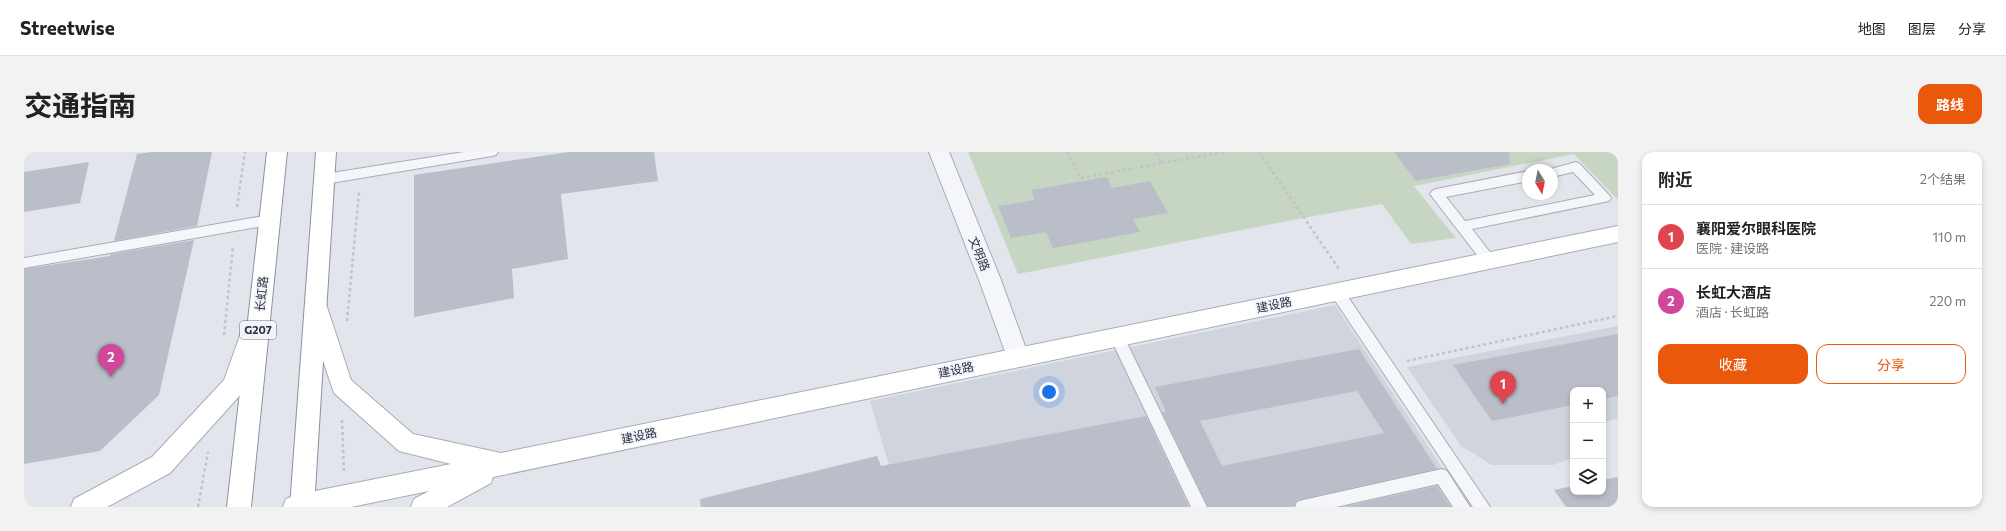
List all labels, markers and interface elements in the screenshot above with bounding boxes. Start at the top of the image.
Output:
text: Streetwise [20,16,115,39]
text: 地图 [1858,20,1886,37]
text: 图层 [1908,20,1936,37]
text: 分享 [1958,20,1986,37]
button: 路线 [1918,84,1982,124]
text: 交通指南 [24,88,136,122]
north arrow [1522,164,1558,200]
text: 附近 [1658,169,1692,190]
text: 2个结果 [1920,171,1966,187]
text: 襄阳爱尔眼科医院 [1696,219,1816,237]
text: 1 [1668,229,1674,245]
text: 110 m [1933,229,1966,245]
street label: 文明路 [967,234,993,273]
text: 医院 · 建设路 [1696,240,1769,256]
street label: 长虹路 [252,275,270,313]
text: 长虹大酒店 [1696,283,1771,301]
street label: 建设路 [1255,293,1293,315]
text: 2 [1667,293,1675,309]
text: 220 m [1929,293,1966,309]
text: 酒店 · 长虹路 [1696,304,1769,320]
road number: G207 [240,321,276,339]
pin: 2 [98,344,124,377]
button: 收藏 [1658,344,1808,384]
button: 分享 [1816,344,1966,384]
street label: 建设路 [937,358,975,380]
pin: 1 [1490,371,1516,404]
your location [1039,382,1059,402]
map controls [1570,387,1606,495]
button: + [1570,387,1606,423]
button: − [1570,423,1606,459]
street label: 建设路 [620,424,658,446]
button: layers [1570,459,1606,495]

